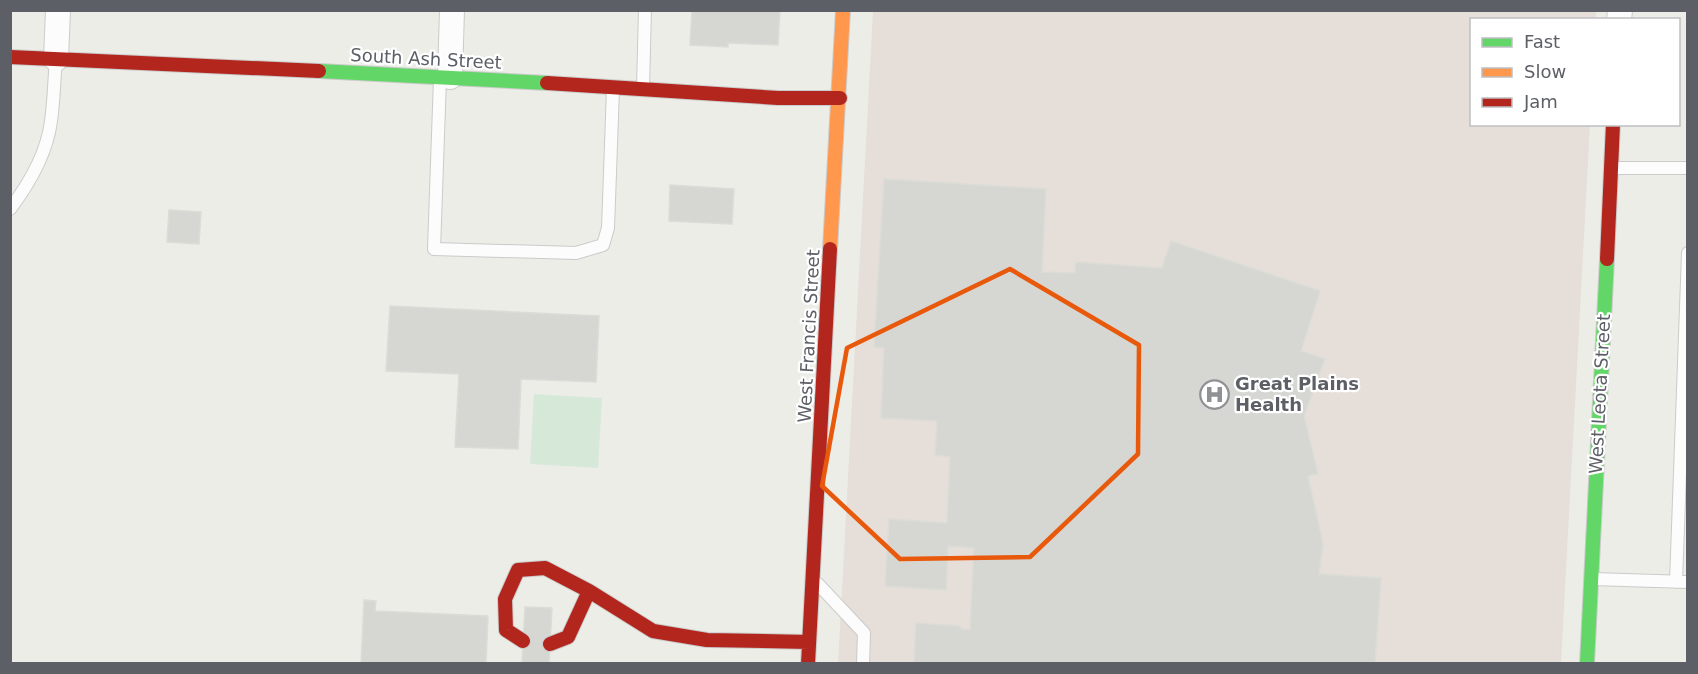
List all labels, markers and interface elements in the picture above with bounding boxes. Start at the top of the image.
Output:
legend [1470,18,1680,126]
text: Fast [1524,31,1560,52]
street label: South Ash Street [350,44,502,73]
text: Slow [1524,61,1566,82]
text: Jam [1523,91,1558,112]
street label: West Francis Street [793,249,824,423]
street label: West Leota Street [1585,313,1614,475]
place label: Great Plains Health [1235,373,1359,415]
hospital icon: Great Plains Health [1198,378,1230,410]

